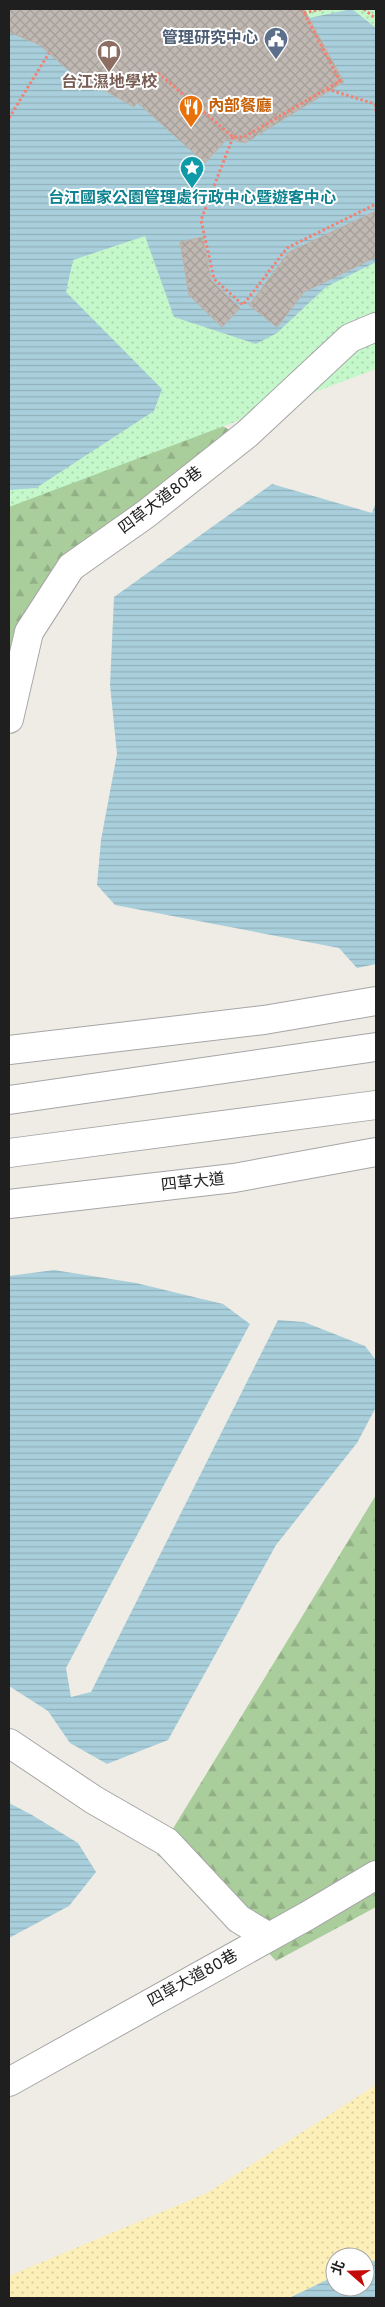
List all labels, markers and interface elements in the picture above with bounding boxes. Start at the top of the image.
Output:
public building icon: 管理研究中心 [263,26,289,60]
place label: 管理研究中心 [162,28,258,49]
library icon: 台江濕地學校 [96,39,122,73]
place label: 台江濕地學校 [61,72,158,93]
restaurant icon: 內部餐廳 [178,94,204,128]
place label: 內部餐廳 [208,97,272,117]
place icon: 台江國家公園管理處行政中心暨遊客中心 [179,155,205,189]
place label: 台江國家公園管理處行政中心暨遊客中心 [48,188,336,209]
street label: 四草大道80巷 [115,463,207,539]
street label: 四草大道 [160,1170,226,1196]
street label: 四草大道80巷 [144,1946,242,2012]
north arrow [325,2247,375,2297]
text: 北 [329,2259,350,2278]

